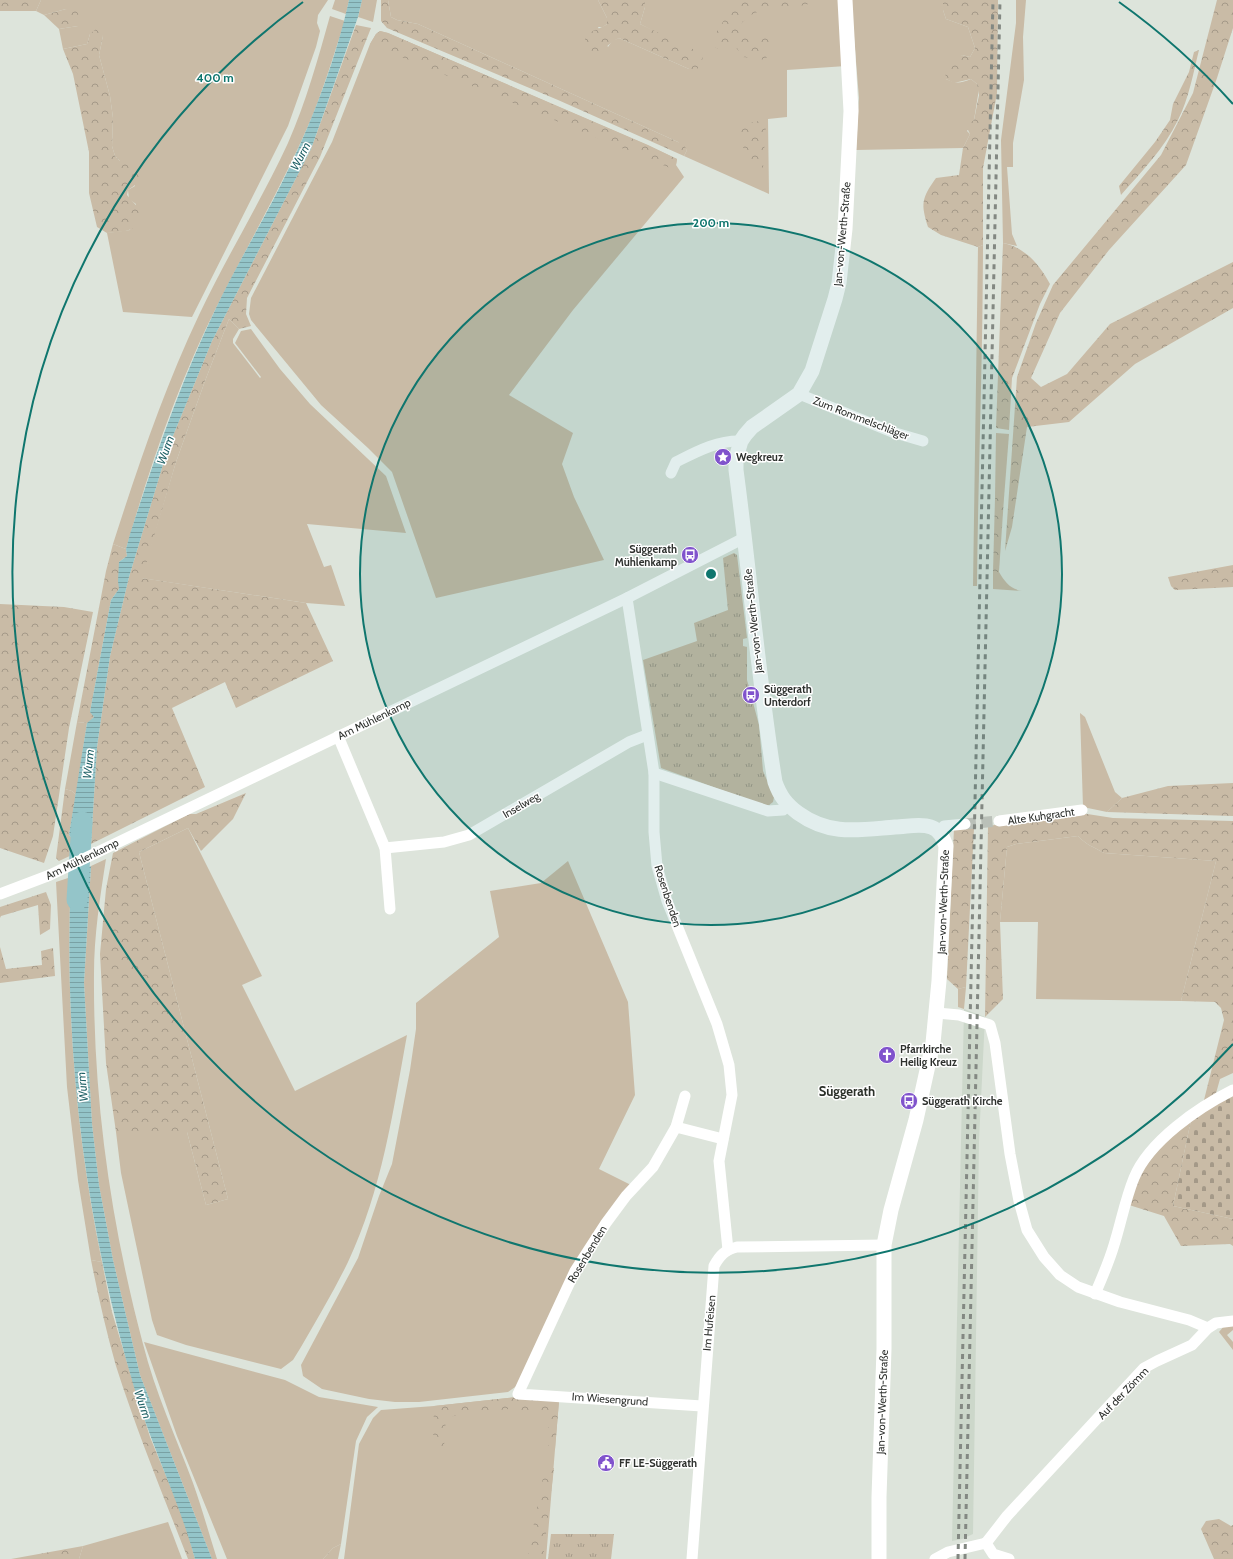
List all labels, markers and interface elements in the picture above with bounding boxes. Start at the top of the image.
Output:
text: 400 m [196,70,234,85]
water label: Wurm [287,139,314,173]
street label: Jan-von-Werth-Straße [830,181,854,288]
text: 200 m [693,215,729,230]
street label: Zum Rommelschläger [811,393,911,443]
water label: Wurm [153,433,177,466]
place icon: Wegkreuz [713,447,733,467]
place label: Wegkreuz [736,450,784,464]
place label: Süggerath Mühlenkamp [615,542,677,569]
bus stop icon: Süggerath Mühlenkamp [680,545,700,565]
centre of rings [704,567,718,581]
street label: Jan-von-Werth-Straße [741,568,766,675]
place label: Süggerath Unterdorf [764,682,812,709]
bus stop icon: Süggerath Unterdorf [741,685,761,705]
street label: Am Mühlenkamp [335,695,413,743]
water label: Wurm [79,748,97,780]
street label: Inselweg [500,789,543,821]
street label: Alte Kuhgracht [1007,804,1076,828]
street label: Am Mühlenkamp [43,835,121,883]
street label: Jan-von-Werth-Straße [934,849,952,956]
street label: Rosenbenden [651,863,685,929]
place label: Pfarrkirche Heilig Kreuz [900,1042,958,1069]
church icon: Pfarrkirche Heilig Kreuz [877,1045,897,1065]
water label: Wurm [73,1071,91,1103]
district label: Süggerath [819,1083,875,1099]
bus stop icon: Süggerath Kirche [899,1091,919,1111]
place label: Süggerath Kirche [922,1094,1003,1108]
street label: Rosenbenden [564,1223,610,1285]
street label: Im Hufeisen [700,1294,718,1352]
street label: Jan-von-Werth-Straße [873,1349,891,1456]
street label: Auf der Zömm [1095,1364,1152,1422]
water label: Wurm [131,1388,155,1421]
street label: Im Wiesengrund [571,1389,649,1409]
public building icon: FF LE-Süggerath [596,1453,616,1473]
place label: FF LE-Süggerath [619,1456,697,1470]

